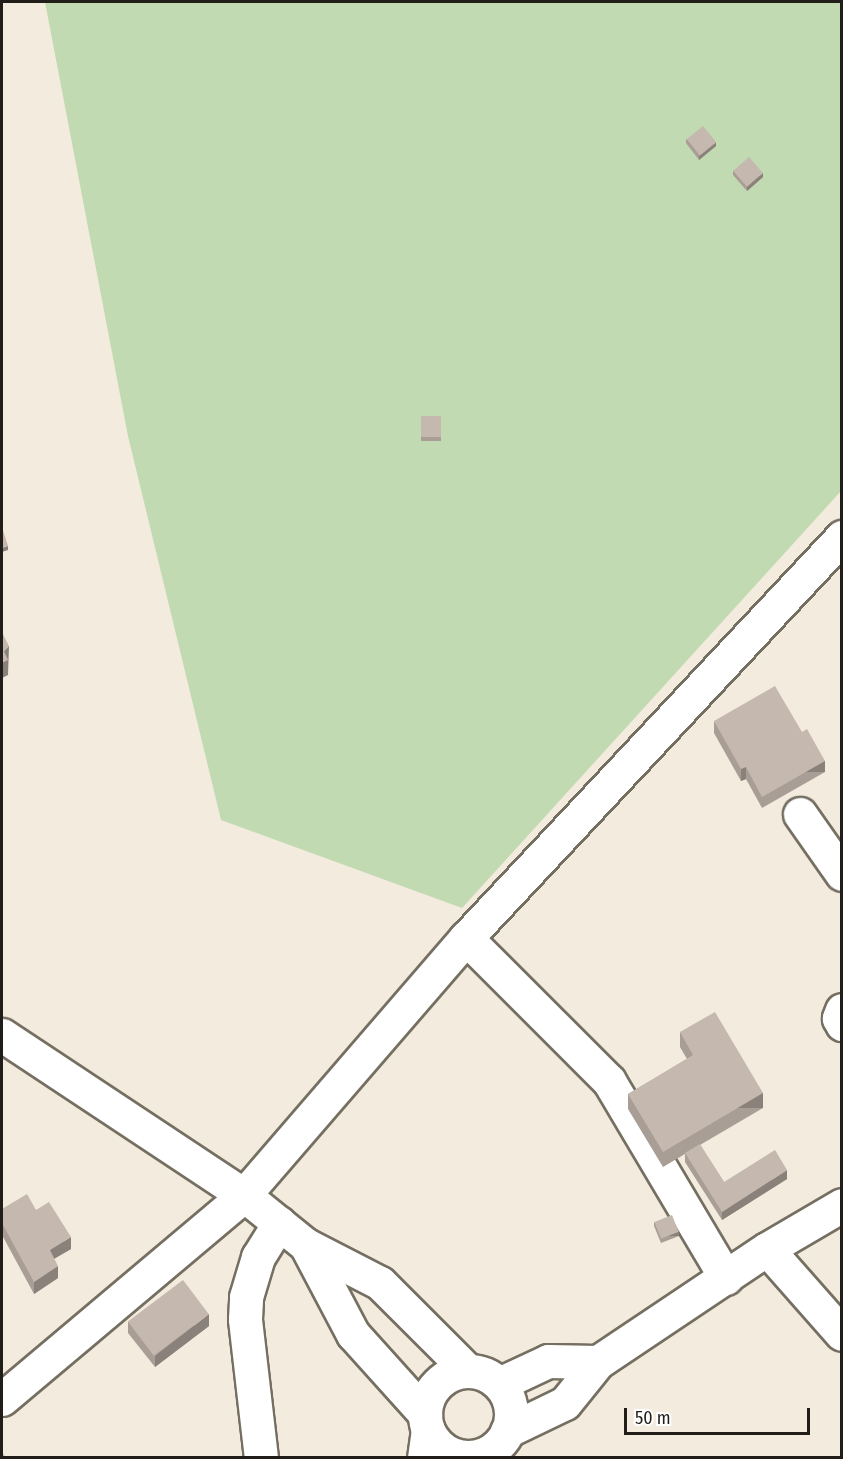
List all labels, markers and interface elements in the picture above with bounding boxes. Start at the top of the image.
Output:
scale bar [627,1396,813,1434]
text: 50 m [635,1407,671,1429]

